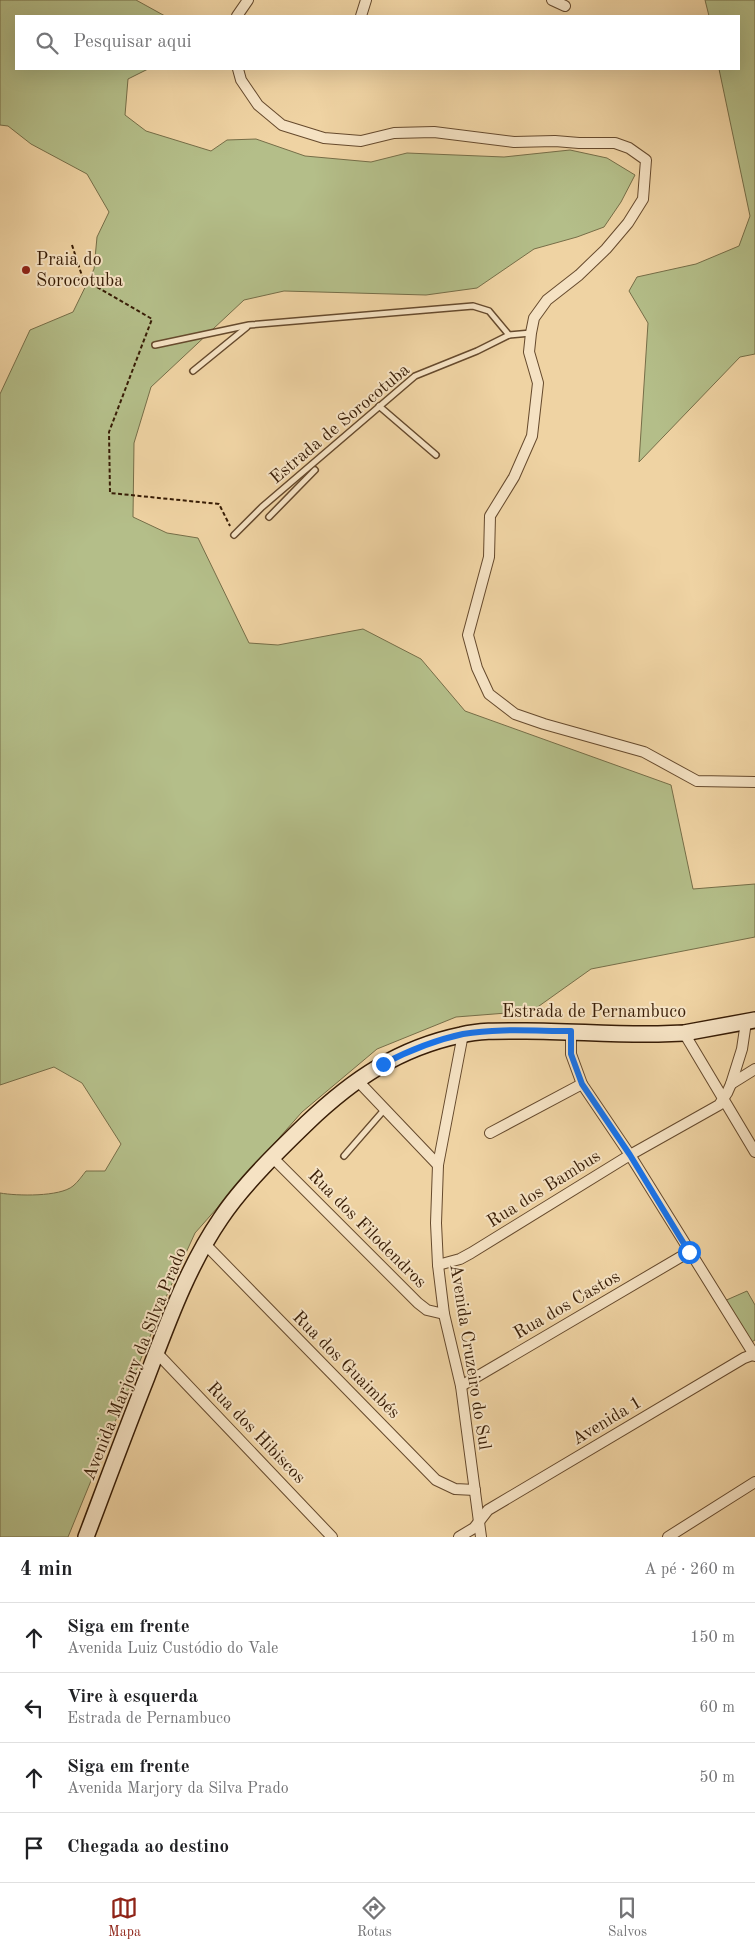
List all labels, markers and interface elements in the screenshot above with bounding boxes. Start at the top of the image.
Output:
search box [15,15,740,70]
icon: search [33,29,61,57]
text: Pesquisar aqui [73,33,192,52]
place label: Praia do Sorocotuba [36,251,123,290]
marker: Praia do Sorocotuba [20,264,32,276]
street label: Estrada de Sorocotuba [267,360,413,487]
street label: Estrada de Pernambuco [502,1003,686,1021]
route end [372,1053,395,1076]
street label: Rua dos Bambus [484,1147,604,1231]
street label: Rua dos Filodendros [304,1166,430,1292]
route start [678,1241,701,1264]
street label: Avenida Marjory da Silva Prado [80,1245,190,1483]
street label: Avenida Cruzeiro do Sul [446,1263,494,1451]
street label: Rua dos Castos [511,1267,623,1343]
street label: Rua dos Guaimbés [289,1308,403,1422]
street label: Rua dos Hibiscos [203,1379,309,1487]
street label: Avenida 1 [569,1393,645,1449]
text: 4 min [20,1559,73,1580]
text: A pé · 260 m [644,1562,735,1578]
text: Siga em frente [67,1618,190,1637]
icon: ahead [20,1624,48,1652]
text: 150 m [690,1630,735,1646]
text: Avenida Luiz Custódio do Vale [67,1641,278,1657]
text: Vire à esquerda [67,1688,198,1707]
icon: left [20,1694,48,1722]
text: 60 m [699,1700,735,1716]
text: Estrada de Pernambuco [67,1711,231,1727]
text: Siga em frente [67,1758,190,1777]
icon: ahead [20,1764,48,1792]
text: 50 m [699,1770,735,1786]
text: Avenida Marjory da Silva Prado [67,1781,289,1797]
icon: arrive [20,1834,48,1862]
text: Chegada ao destino [67,1838,229,1857]
tab: Mapa [108,1894,141,1941]
tab: Rotas [357,1894,392,1941]
tab: Salvos [608,1894,647,1941]

